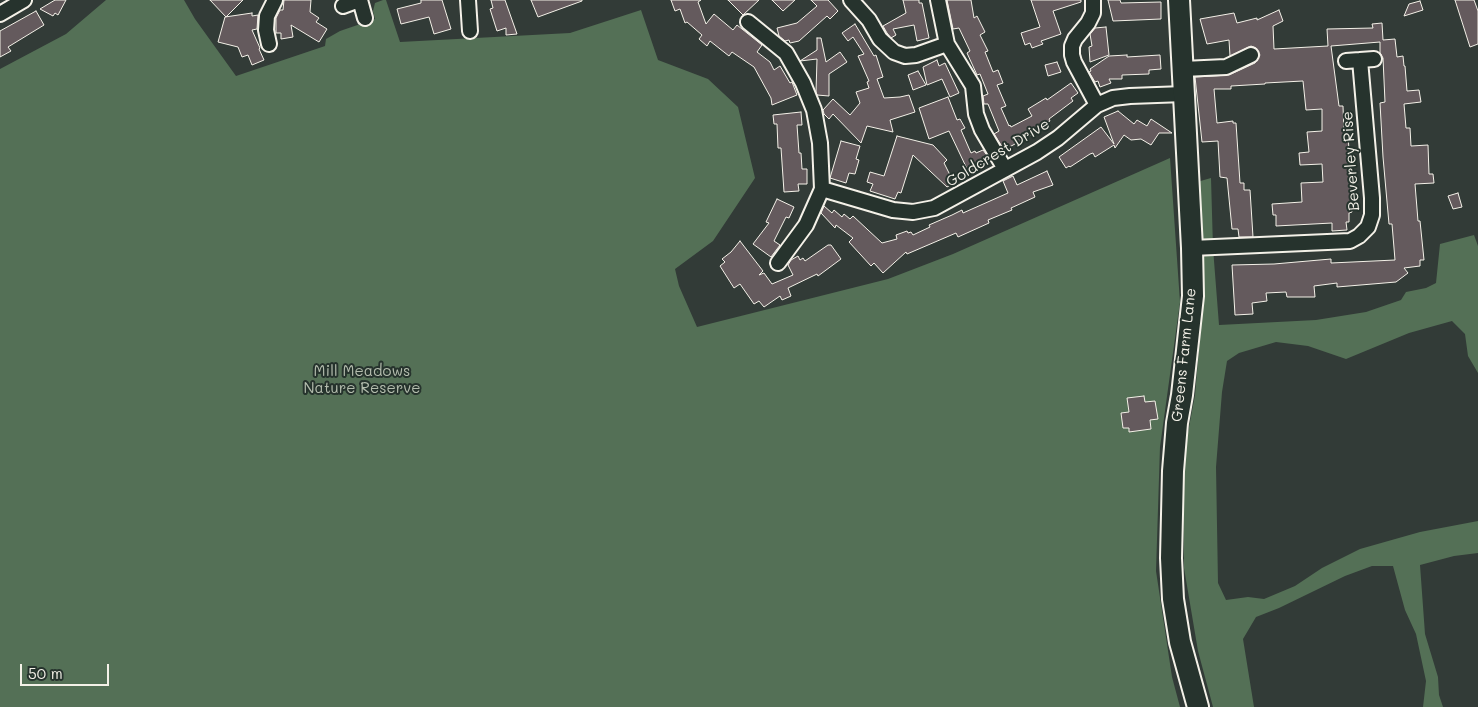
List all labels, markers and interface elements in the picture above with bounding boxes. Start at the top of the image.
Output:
street label: Beverley Rise [1339,111,1363,211]
street label: Goldcrest Drive [943,115,1053,191]
street label: Greens Farm Lane [1168,287,1200,423]
park label: Mill Meadows Nature Reserve [303,362,421,397]
scale bar [22,654,111,686]
text: 50 m [28,663,63,683]

